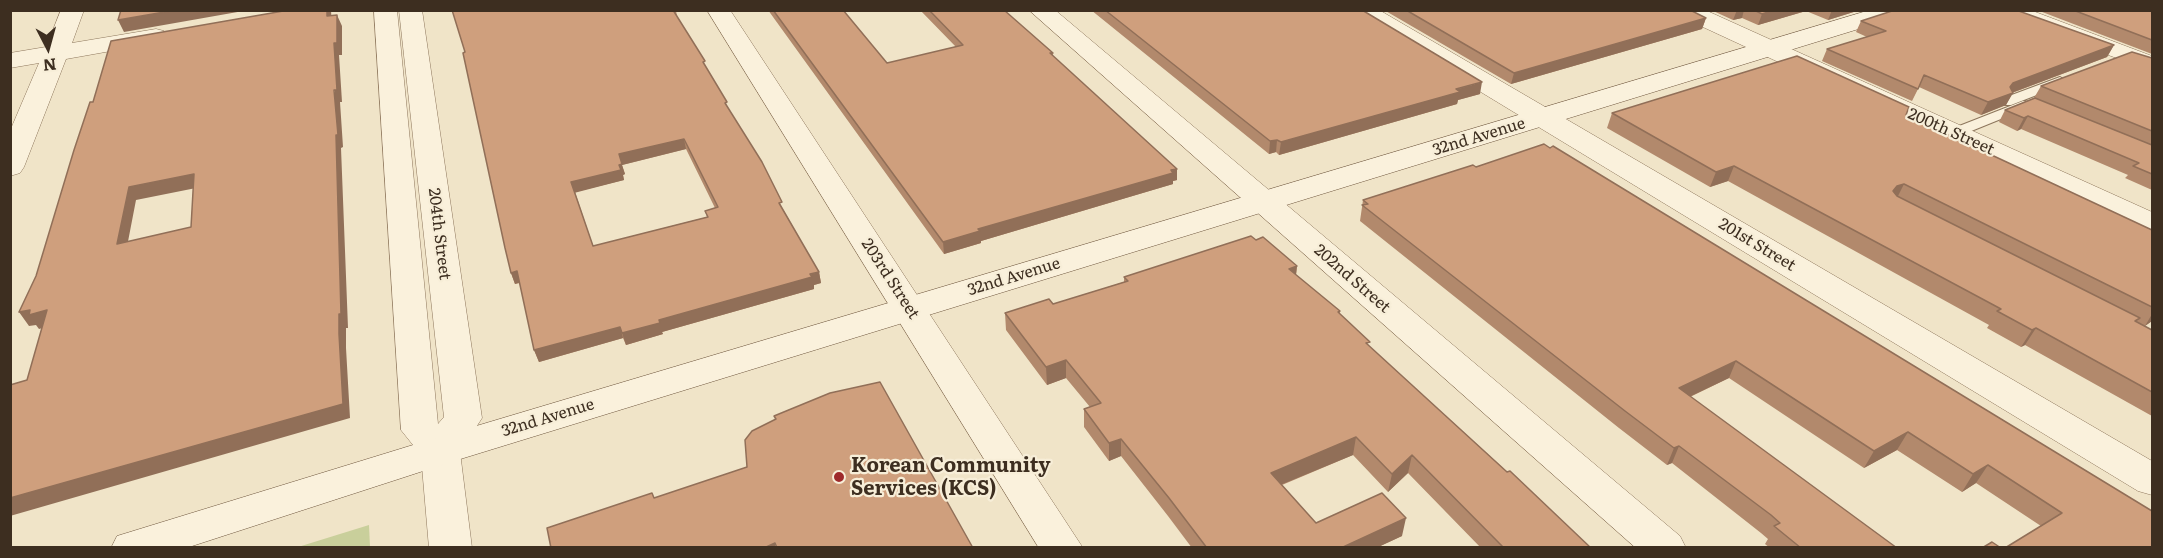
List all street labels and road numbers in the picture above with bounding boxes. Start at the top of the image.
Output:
street label: 200th Street [1905,104,1997,160]
street label: 32nd Avenue [1430,114,1528,160]
street label: 204th Street [424,187,454,281]
street label: 201st Street [1715,215,1799,275]
street label: 203rd Street [857,235,923,323]
street label: 202nd Street [1310,241,1394,317]
street label: 32nd Avenue [965,254,1063,300]
street label: 32nd Avenue [499,395,597,441]

